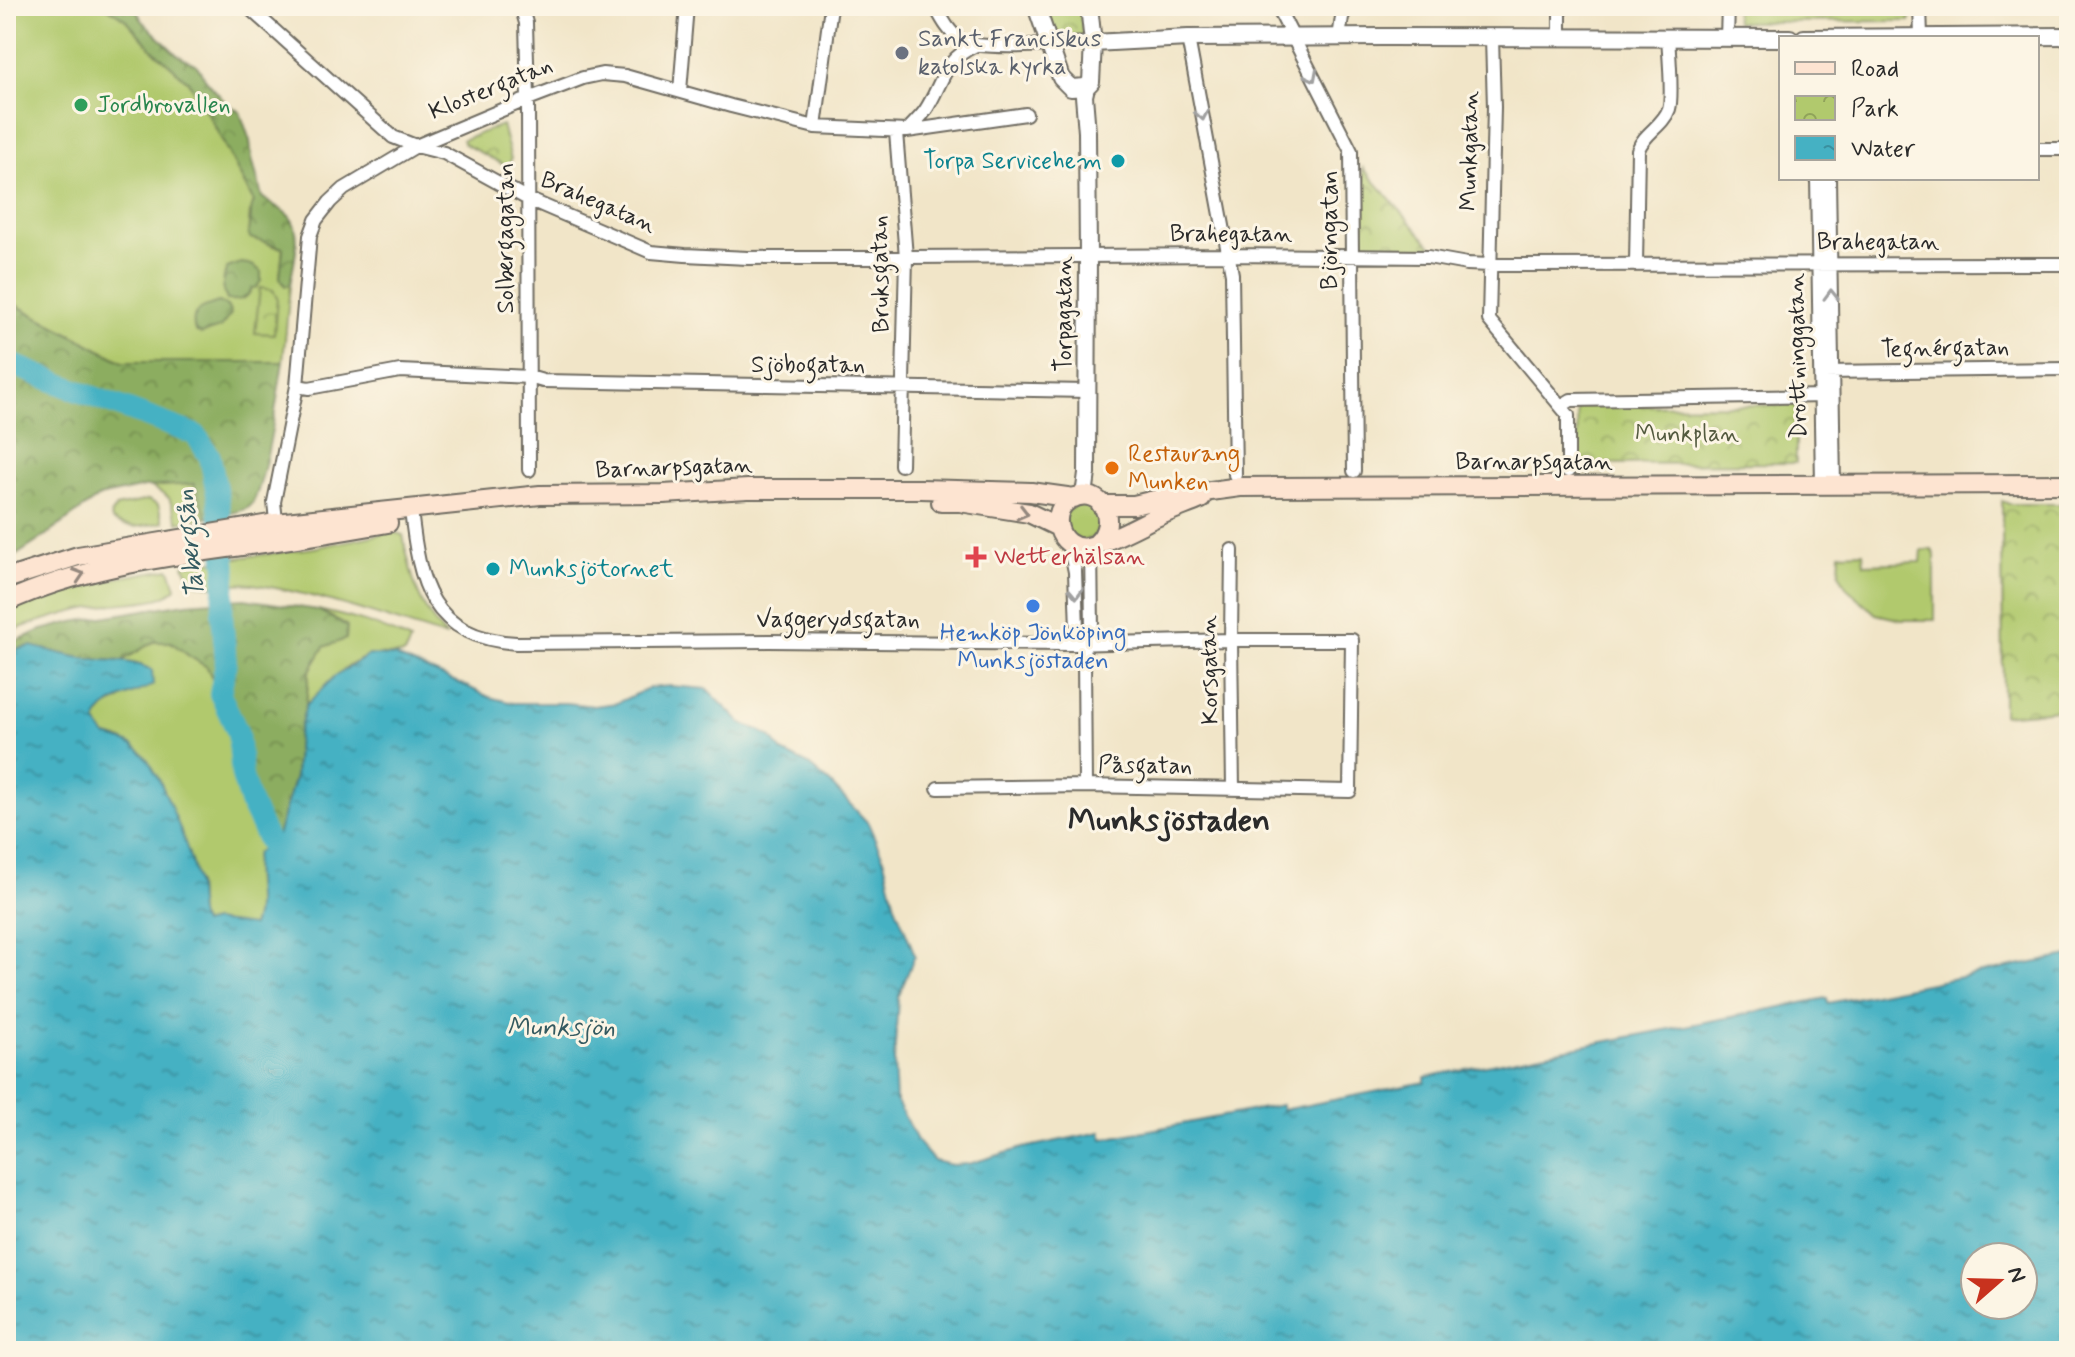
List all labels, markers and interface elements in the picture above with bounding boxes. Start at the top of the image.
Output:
place label: Sankt Franciskus katolska kyrka [918,24,1102,83]
legend [1779,36,2039,180]
marker: Sankt Franciskus katolska kyrka [893,44,911,62]
street label: Klostergatan [425,50,559,131]
text: Road [1851,54,1899,85]
one-way arrow [1302,67,1318,82]
place label: Jordbrovallen [97,90,231,121]
street label: Munkgatan [1453,90,1487,212]
text: Park [1851,94,1899,125]
marker: Jordbrovallen [72,96,90,114]
one-way arrow [1192,108,1209,121]
text: Water [1851,134,1916,165]
place label: Torpa Servicehem [923,146,1102,177]
marker: Torpa Servicehem [1109,152,1127,170]
street label: Solbergagatan [491,163,525,313]
street label: Brahegatan [535,165,661,241]
street label: Björngatan [1315,170,1348,290]
street label: Bruksgatan [864,215,901,333]
street label: Brahegatan [1170,219,1293,250]
street label: Brahegatan [1817,227,1940,258]
street label: Torpagatan [1049,256,1080,372]
street label: Drottninggatan [1781,273,1817,439]
one-way arrow [1823,288,1840,301]
street label: Tegnérgatan [1880,332,2010,369]
street label: Sjöbogatan [751,350,865,384]
park label: Munkplan [1635,419,1739,450]
place label: Restaurang Munken [1128,439,1240,498]
street label: Barnarpsgatan [1455,447,1613,478]
street label: Barnarpsgatan [595,450,753,486]
marker: Restaurang Munken [1103,459,1121,477]
water label: Tabergsån [168,487,217,600]
one-way arrow [1016,504,1030,521]
place label: Wetterhälsan [994,542,1145,573]
marker: Wetterhälsan [965,546,987,568]
place label: Munksjötornet [509,554,674,585]
marker: Munksjötornet [484,560,502,578]
one-way arrow [72,568,86,584]
one-way arrow [1067,587,1084,600]
marker: Hemköp Jönköping Munksjöstaden [1024,597,1042,615]
street label: Vaggerydsgatan [756,605,920,639]
street label: Korsgatan [1194,615,1226,725]
place label: Hemköp Jönköping Munksjöstaden [940,618,1126,677]
street label: Påsgatan [1097,750,1192,785]
district label: Munksjöstaden [1068,800,1270,842]
water label: Munksjön [507,1011,615,1045]
north arrow [1959,1241,2039,1321]
text: N [2000,1263,2032,1287]

